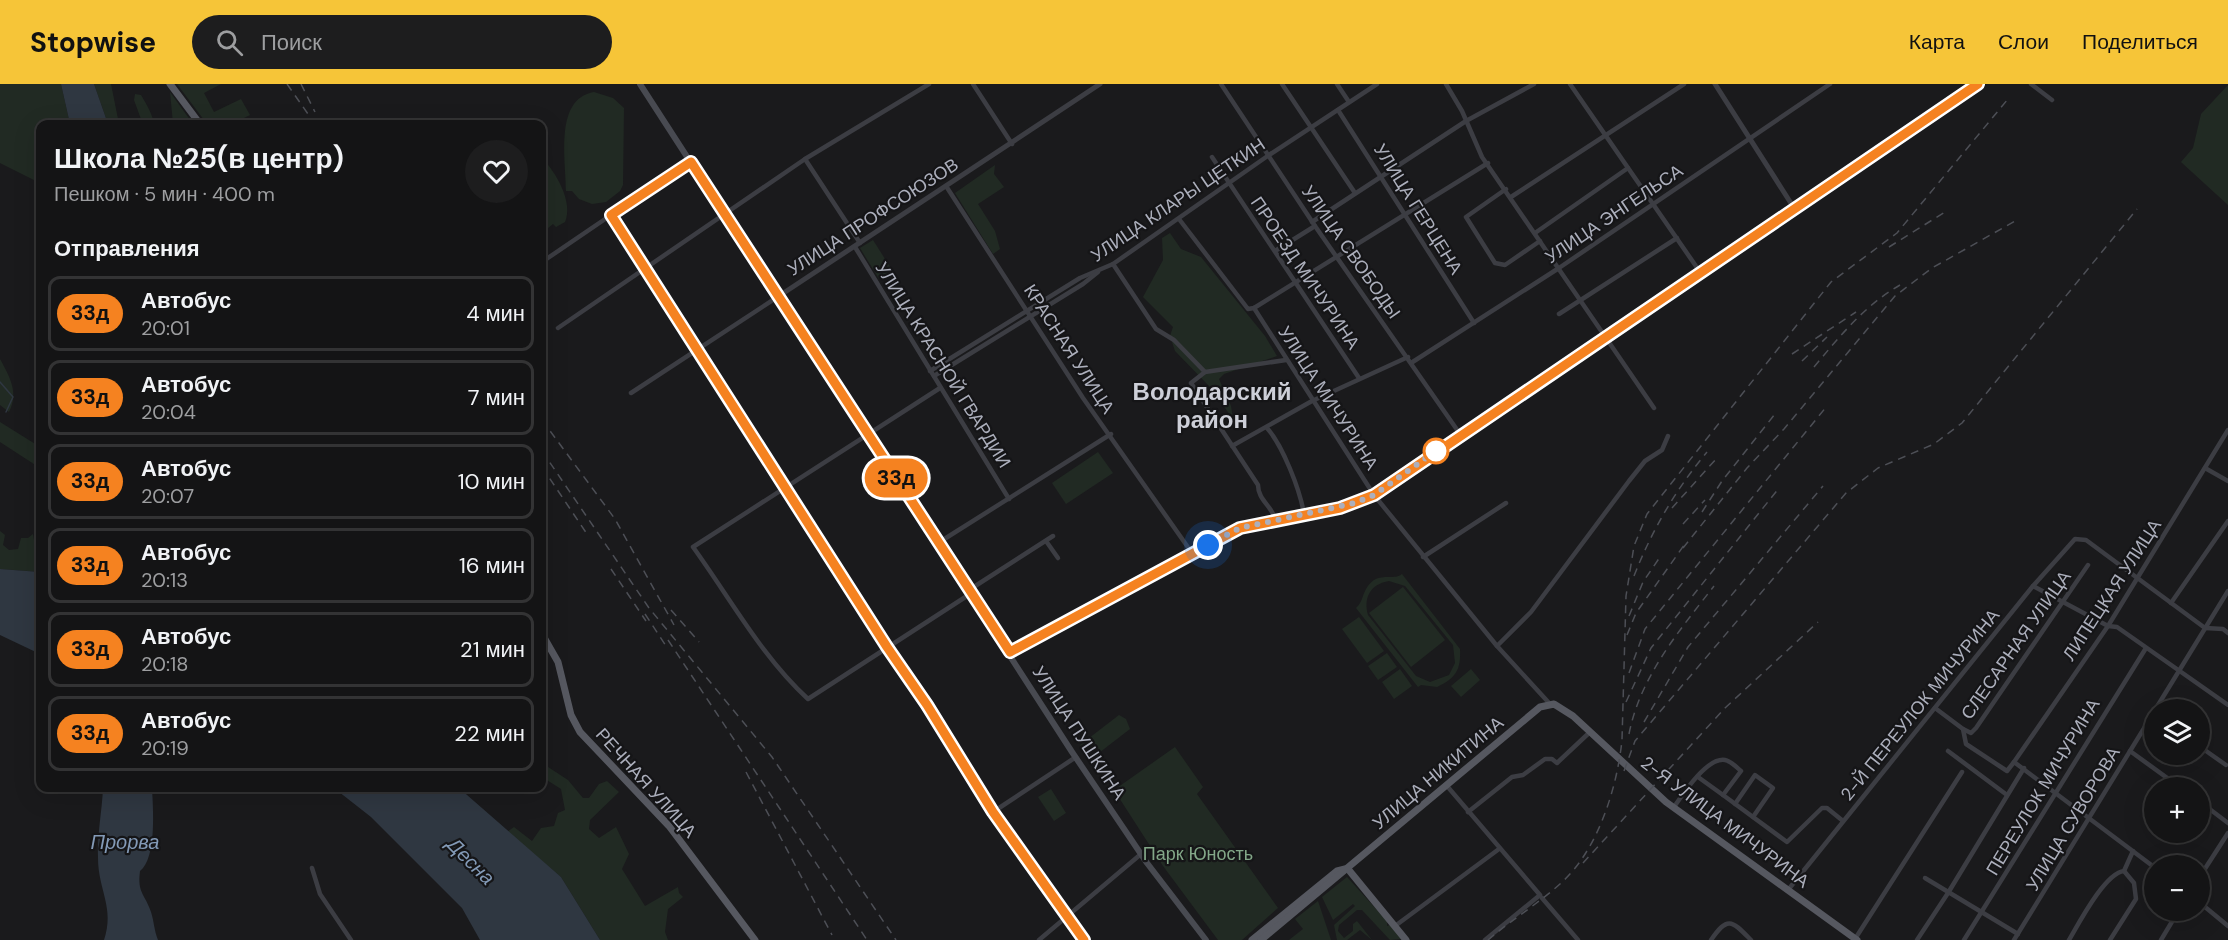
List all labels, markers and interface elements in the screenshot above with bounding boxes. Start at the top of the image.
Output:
search box [192,15,612,69]
text: Stopwise [30,24,156,61]
icon: search [213,26,246,59]
text: Поиск [261,28,322,57]
text: Карта [1909,28,1965,56]
text: Слои [1998,28,2049,56]
text: Поделиться [2082,28,2198,56]
street label: УЛИЦА КЛАРЫ ЦЕТКИН [1086,133,1270,267]
street label: УЛИЦА ГЕРЦЕНА [1368,139,1468,279]
text: Школа №25(в центр) [54,140,344,177]
button: heart [465,140,528,203]
street label: УЛИЦА ПРОФСОЮЗОВ [783,153,963,281]
street label: УЛИЦА ЭНГЕЛЬСА [1540,159,1688,269]
text: Пешком · 5 мин · 400 m [54,181,275,207]
street label: УЛИЦА СВОБОДЫ [1296,181,1406,323]
street label: ПРОЕЗД МИЧУРИНА [1245,192,1365,354]
text: Отправления [54,234,200,263]
street label: УЛИЦА КРАСНОЙ ГВАРДИИ [870,258,1016,472]
street label: КРАСНАЯ УЛИЦА [1018,280,1120,418]
text: Автобус [141,286,231,315]
text: 33д [71,299,109,327]
text: 4 мин [466,299,525,328]
text: 20:01 [141,315,190,341]
street label: УЛИЦА МИЧУРИНА [1272,321,1384,475]
text: Автобус [141,370,231,399]
district label: Володарский район [1133,376,1291,435]
text: 33д [71,383,109,411]
text: 7 мин [468,383,525,412]
text: 20:04 [141,399,196,425]
unlabelled marker [1423,438,1449,464]
text: Автобус [141,454,231,483]
line badge: 33д [862,458,930,498]
text: 33д [877,464,915,492]
text: 33д [71,467,109,495]
text: 10 мин [458,467,525,496]
text: 20:07 [141,483,194,509]
street label: ЛИПЕЦКАЯ УЛИЦА [2057,515,2167,665]
your location [1193,530,1223,560]
text: Автобус [141,538,231,567]
text: 33д [71,551,109,579]
text: 16 мин [459,551,525,580]
street label: СЛЕСАРНАЯ УЛИЦА [1956,566,2076,724]
text: 20:13 [141,567,188,593]
street label: 2-Й ПЕРЕУЛОК МИЧУРИНА [1835,604,2005,806]
text: Автобус [141,622,231,651]
text: 33д [71,635,109,663]
text: 21 мин [460,635,525,664]
text: 20:18 [141,651,188,677]
street label: УЛИЦА ПУШКИНА [1027,661,1131,805]
street label: ПЕРЕУЛОК МИЧУРИНА [1981,694,2105,880]
map controls [2144,699,2210,921]
button: layers [2144,699,2210,765]
text: Автобус [141,706,231,735]
street label: УЛИЦА НИКИТИНА [1367,711,1509,835]
text: 33д [71,719,109,747]
text: 22 мин [454,719,525,748]
street label: РЕЧНАЯ УЛИЦА [590,723,702,843]
text: 20:19 [141,735,189,761]
street label: УЛИЦА СУВОРОВА [2020,743,2126,895]
street label: 2-Я УЛИЦА МИЧУРИНА [1636,751,1814,893]
button: + [2144,777,2210,843]
water label: Прорва [91,829,159,855]
water label: Десна [440,830,500,890]
park label: Парк Юность [1143,842,1253,866]
button: − [2144,855,2210,921]

